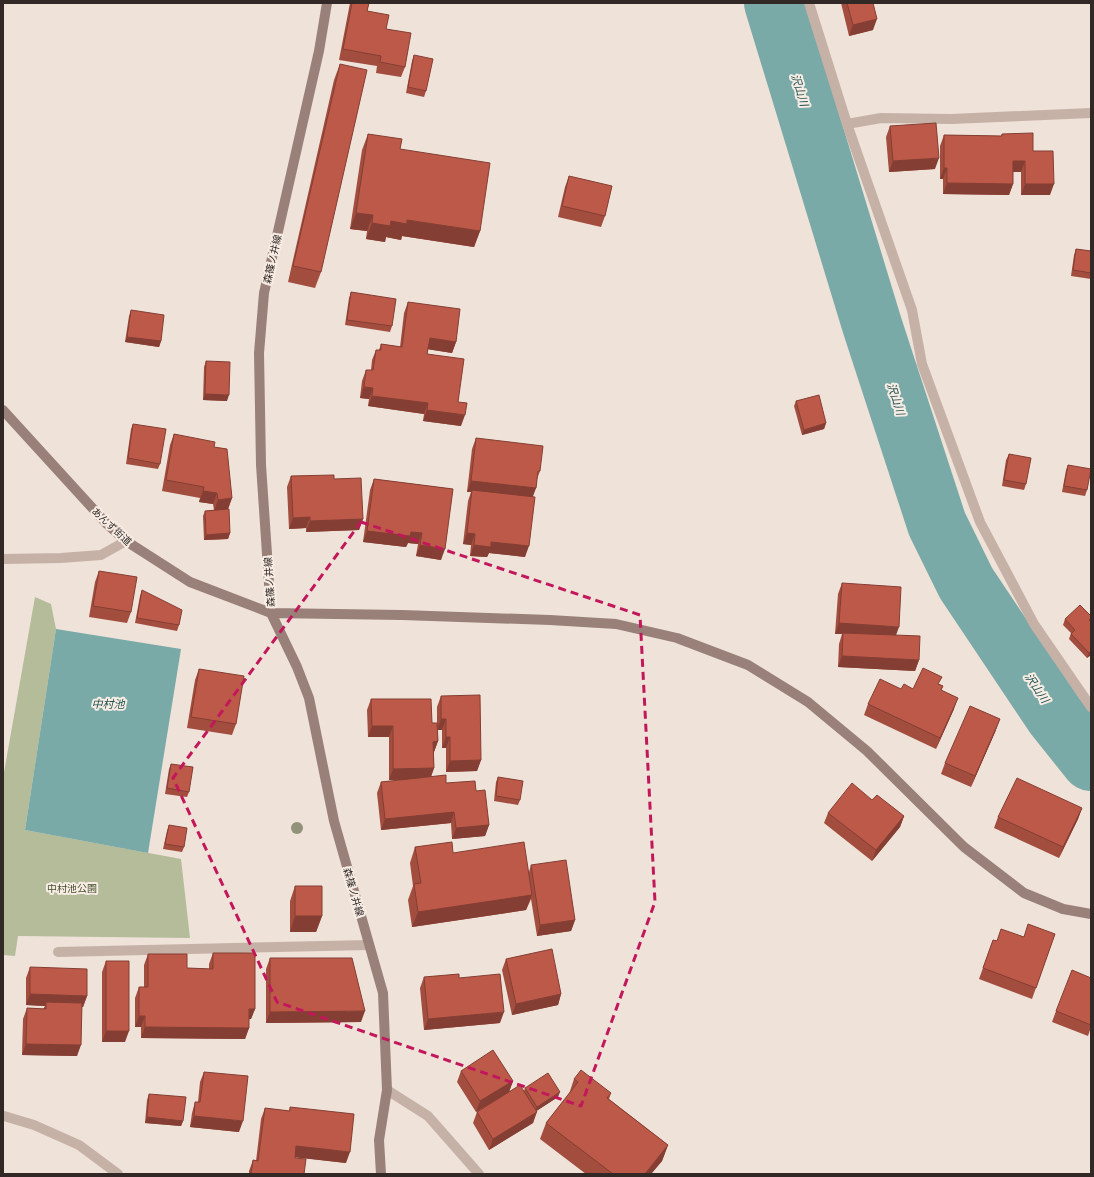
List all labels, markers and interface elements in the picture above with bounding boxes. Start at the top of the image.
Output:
water label: 沢山川 [788,72,813,109]
street label: 森篠ノ井線 [260,233,284,285]
water label: 沢山川 [884,381,909,418]
street label: あんず街道 [89,504,135,548]
street label: 森篠ノ井線 [260,557,278,607]
water label: 沢山川 [1022,670,1053,706]
water label: 中村池 [92,696,125,711]
street label: 森篠ノ井線 [340,866,368,918]
park label: 中村池公園 [47,881,97,895]

